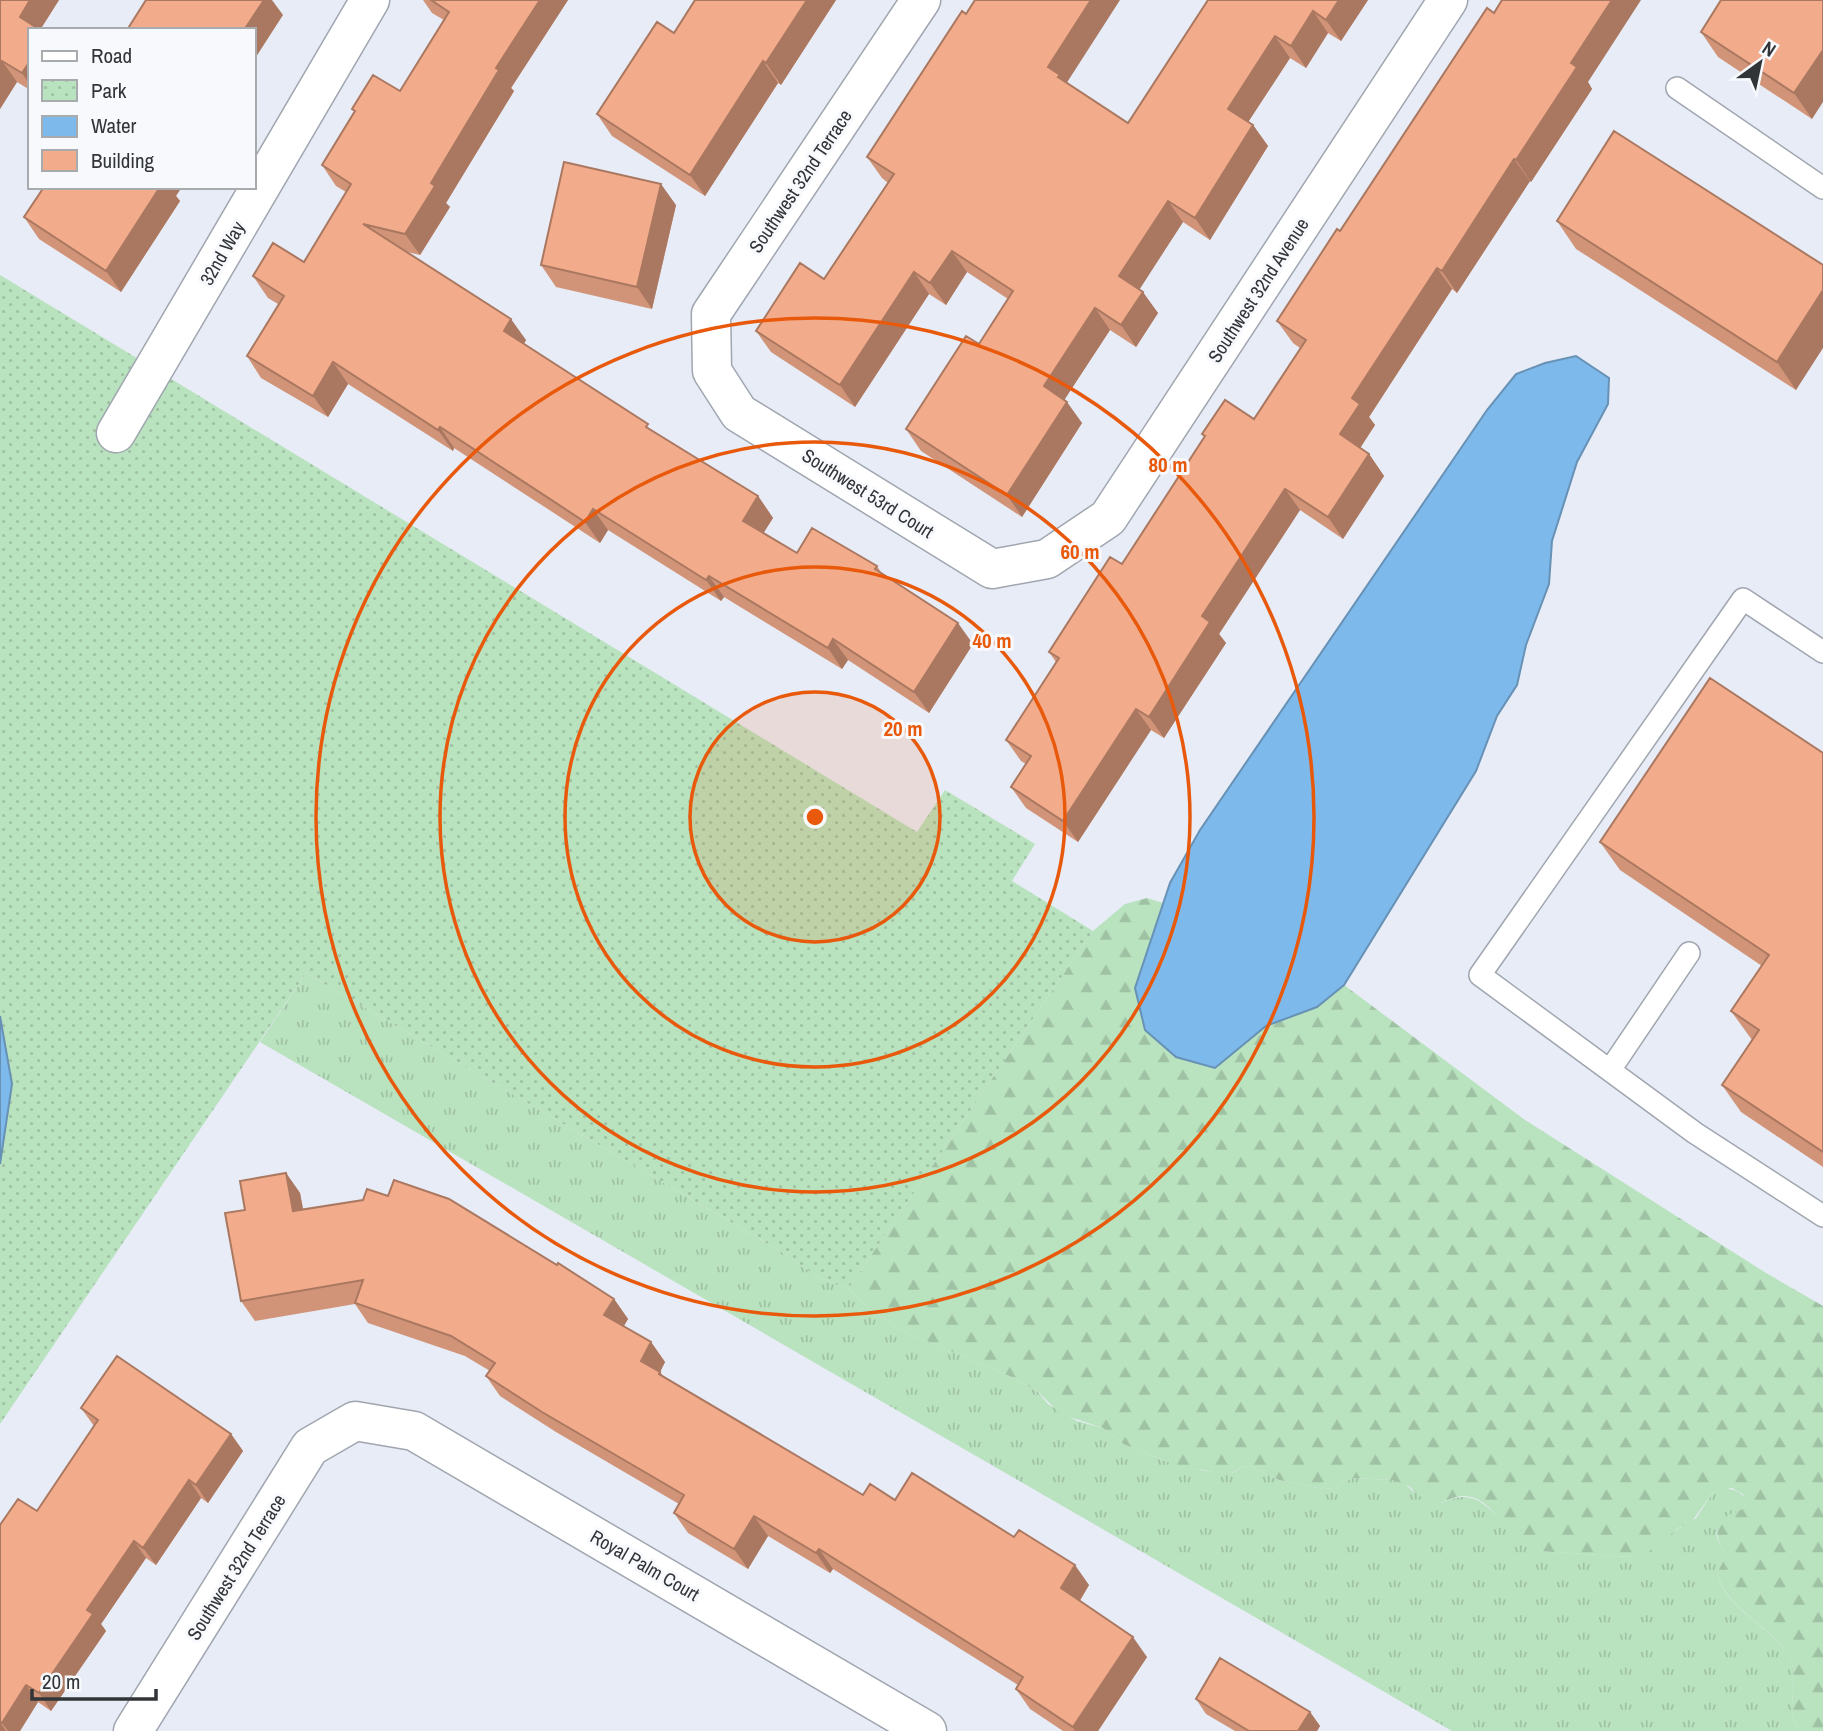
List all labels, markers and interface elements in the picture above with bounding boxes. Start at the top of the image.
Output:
legend [28,28,256,189]
north arrow [1725,28,1795,98]
text: N [1757,35,1781,63]
text: Road [91,41,132,70]
text: Park [91,76,127,105]
street label: Southwest 32nd Terrace [742,104,858,258]
text: Water [91,111,137,140]
text: Building [91,146,155,175]
street label: Southwest 32nd Avenue [1201,213,1315,367]
street label: 32nd Way [193,216,251,290]
street label: Southwest 53rd Court [797,442,939,544]
text: 80 m [1148,450,1188,479]
text: 60 m [1060,537,1100,566]
text: 40 m [972,626,1012,655]
text: 20 m [883,714,923,743]
centre of rings [803,805,827,829]
street label: Southwest 32nd Terrace [181,1489,291,1645]
street label: Royal Palm Court [586,1523,705,1607]
scale bar [32,1658,156,1702]
text: 20 m [42,1667,80,1696]

